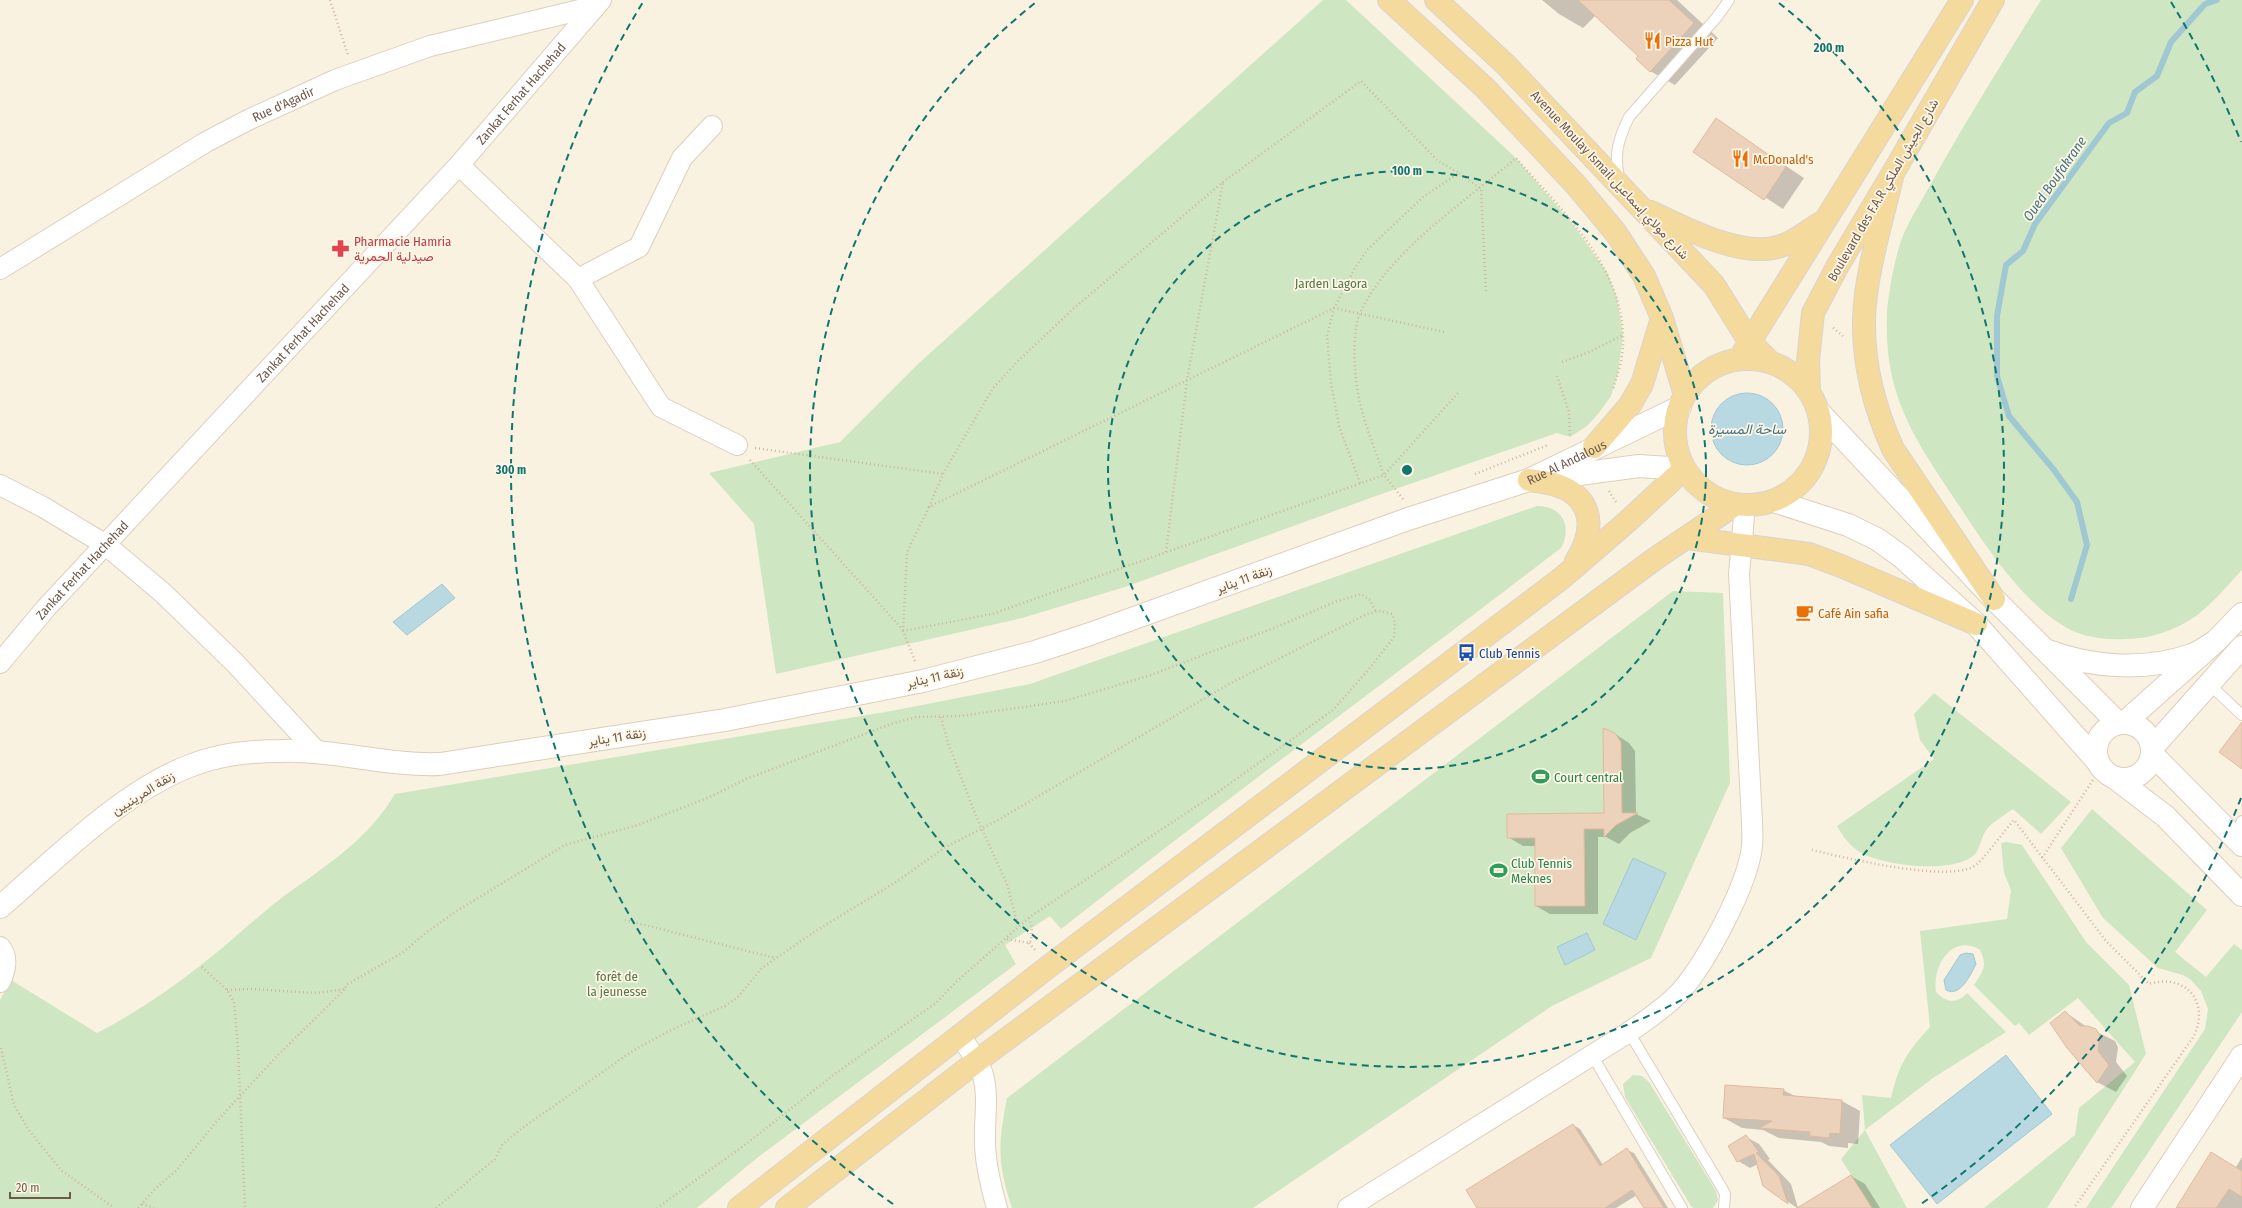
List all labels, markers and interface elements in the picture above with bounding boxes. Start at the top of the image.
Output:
restaurant icon: Pizza Hut [1642,31,1662,51]
place label: Pizza Hut [1665,34,1714,49]
street label: Zankat Ferhat Hachehad [473,40,568,147]
text: 200 m [1813,41,1844,55]
street label: Rue d'Agadir [250,83,317,125]
street label: Avenue Moulay Ismail شارع مولاي إسماعيل [1526,88,1692,264]
street label: Boulevard des F.A.R شارع الجيش الملكي [1825,96,1944,285]
water label: Oued Boufakrane [2020,133,2091,225]
restaurant icon: McDonald's [1730,149,1750,169]
place label: McDonald's [1753,152,1814,167]
text: 100 m [1392,164,1422,178]
place label: Pharmacie Hamria صيدلية الحمرية [354,234,451,265]
pharmacy icon: Pharmacie Hamria صيدلية الحمرية [331,238,351,258]
park label: Jarden Lagora [1295,276,1367,291]
street label: Zankat Ferhat Hachehad [253,281,352,385]
water label: ساحة المسيرة [1708,421,1787,438]
street label: Rue Al Andalous [1524,436,1609,487]
text: 300 m [495,463,526,477]
centre of rings [1400,463,1414,477]
street label: Zankat Ferhat Hachehad [32,517,131,622]
street label: زنقة 11 يناير [1213,562,1274,597]
cafe icon: Café Ain safia [1795,603,1815,623]
place label: Café Ain safia [1818,606,1889,621]
bus stop icon: Club Tennis [1456,643,1476,663]
place label: Club Tennis [1479,646,1540,661]
street label: زنقة 11 يناير [904,663,965,692]
street label: زنقة 11 يناير [586,725,647,750]
sports icon: Court central [1531,767,1551,787]
street label: زنقة المرينيين [109,768,178,819]
place label: Court central [1554,770,1623,785]
place label: Club Tennis Meknes [1511,856,1572,886]
sports icon: Club Tennis Meknes [1488,860,1508,880]
park label: forêt de la jeunesse [587,969,647,999]
scale bar [10,1174,70,1200]
text: 20 m [16,1181,40,1195]

